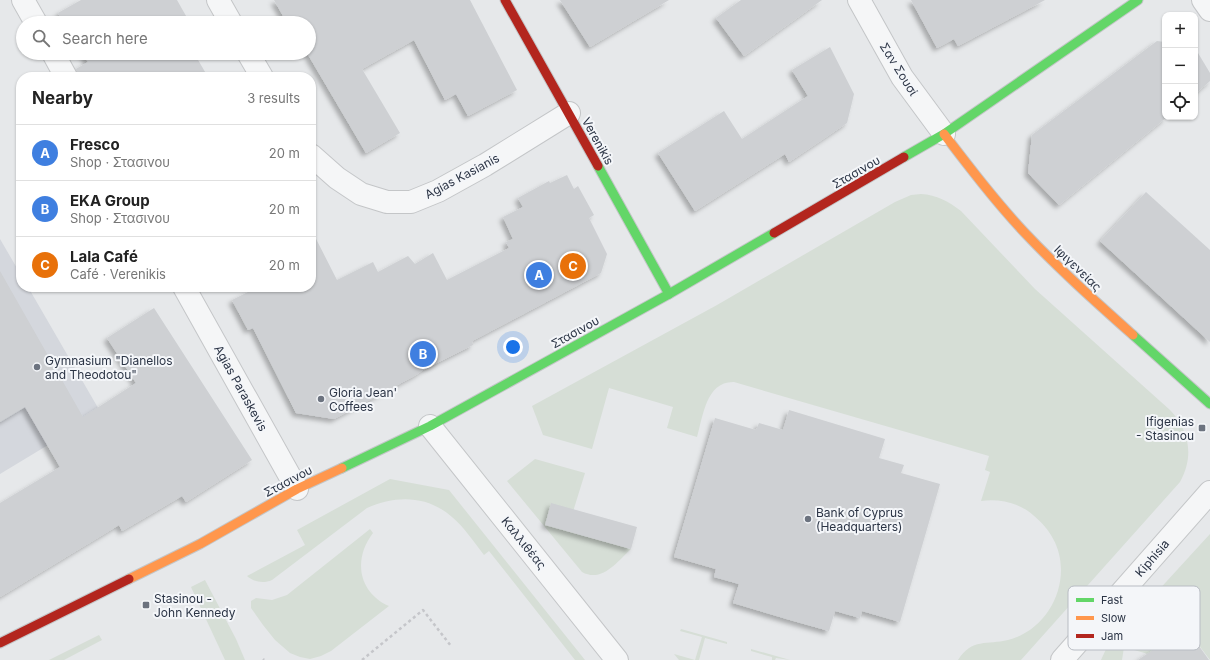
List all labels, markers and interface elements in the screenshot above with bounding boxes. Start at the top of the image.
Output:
map controls [1162,12,1198,120]
button: + [1162,12,1198,48]
search box [16,16,316,60]
icon: search [30,27,52,49]
text: Search here [62,29,148,48]
street label: Σαν Σουσί [877,40,922,99]
button: − [1162,48,1198,84]
button: locate [1162,84,1198,120]
text: Nearby [32,88,93,108]
text: 3 results [247,90,300,106]
street label: Verenikis [579,115,617,167]
text: Fresco [70,135,120,154]
text: A [40,145,50,161]
text: 20 m [269,145,300,161]
street label: Agias Kasianis [422,150,502,202]
street label: Στασινου [829,152,883,192]
text: Shop · Στασινου [70,154,170,170]
text: EKA Group [70,191,150,210]
text: B [41,201,49,217]
text: 20 m [269,201,300,217]
text: Shop · Στασινου [70,210,170,226]
street label: Ιφιγενείας [1051,242,1105,294]
text: Lala Café [70,247,138,266]
pin: C [560,251,586,281]
text: C [40,257,50,273]
text: 20 m [269,257,300,273]
pin: A [526,260,552,290]
text: Café · Verenikis [70,266,166,282]
street label: Στασινου [548,313,602,351]
your location [503,337,523,357]
pin: B [410,339,436,369]
street label: Agias Paraskevis [211,342,271,434]
place label: Gymnasium "Dianellos and Theodotou" [45,353,173,382]
marker: Gymnasium "Dianellos and Theodotou" [32,362,42,372]
place label: Gloria Jean' Coffees [329,385,397,414]
marker: Gloria Jean' Coffees [316,394,326,404]
place label: Ifigenias - Stasinou [1136,414,1194,443]
marker: Ifigenias - Stasinou [1197,423,1207,433]
street label: Στασινου [261,462,315,500]
place label: Bank of Cyprus (Headquarters) [816,505,903,534]
street label: Καλλιθέας [498,514,550,572]
marker: Bank of Cyprus (Headquarters) [803,514,813,524]
street label: Kiphisia [1132,536,1172,580]
legend [1068,586,1200,650]
place label: Stasinou - John Kennedy [154,591,236,620]
text: Fast [1101,593,1123,607]
marker: Stasinou - John Kennedy [141,600,151,610]
text: Slow [1101,611,1126,625]
text: Jam [1101,629,1123,643]

